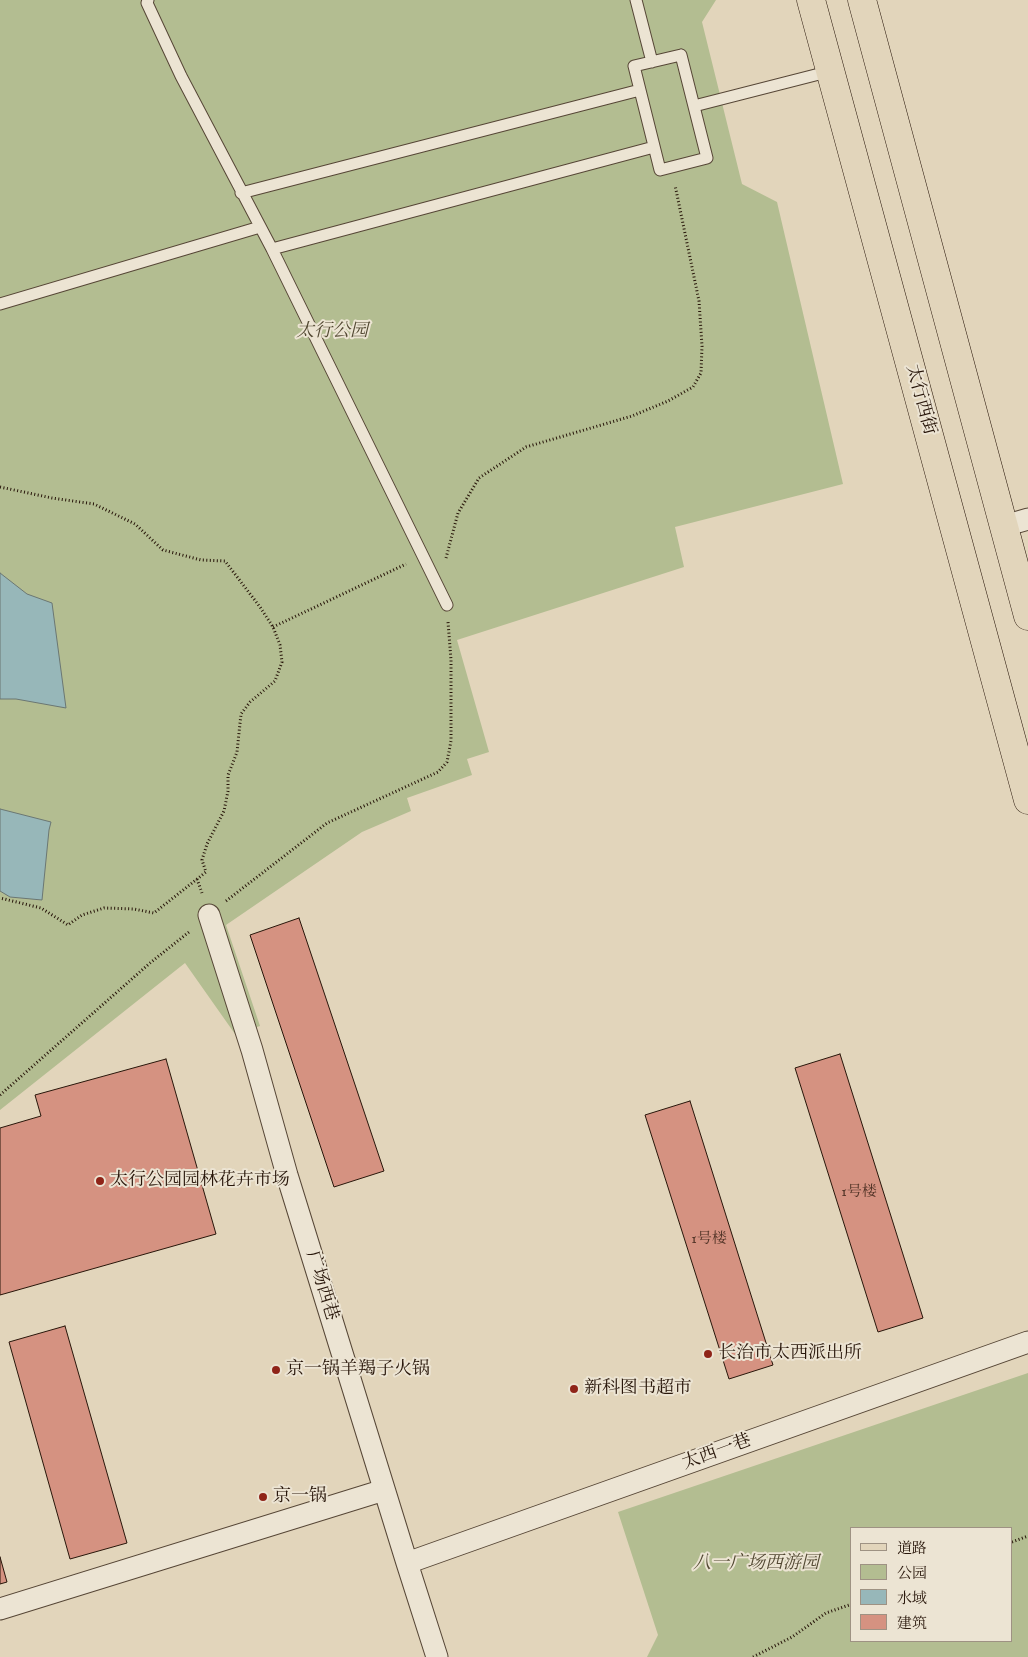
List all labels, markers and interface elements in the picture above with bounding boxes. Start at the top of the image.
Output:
park label: 太行公园 [296,321,368,343]
street label: 太行西街 [900,362,940,438]
place label: 太行公园园林花卉市场 [110,1170,290,1192]
marker: 太行公园园林花卉市场 [94,1175,106,1187]
house number: 1号楼 [841,1184,877,1202]
house number: 1号楼 [691,1231,727,1249]
street label: 广场西巷 [300,1248,342,1324]
place label: 长治市太西派出所 [718,1343,862,1365]
marker: 长治市太西派出所 [702,1348,714,1360]
place label: 京一锅羊羯子火锅 [286,1359,430,1381]
marker: 京一锅羊羯子火锅 [270,1364,282,1376]
place label: 新科图书超市 [584,1378,692,1400]
marker: 新科图书超市 [568,1383,580,1395]
street label: 太西一巷 [679,1431,755,1475]
place label: 京一锅 [273,1486,327,1508]
marker: 京一锅 [257,1491,269,1503]
legend [850,1527,1013,1642]
text: 道路 [897,1539,927,1558]
park label: 八一广场西游园 [693,1553,819,1575]
text: 公园 [897,1564,927,1583]
text: 水域 [897,1589,927,1608]
text: 建筑 [897,1614,927,1633]

